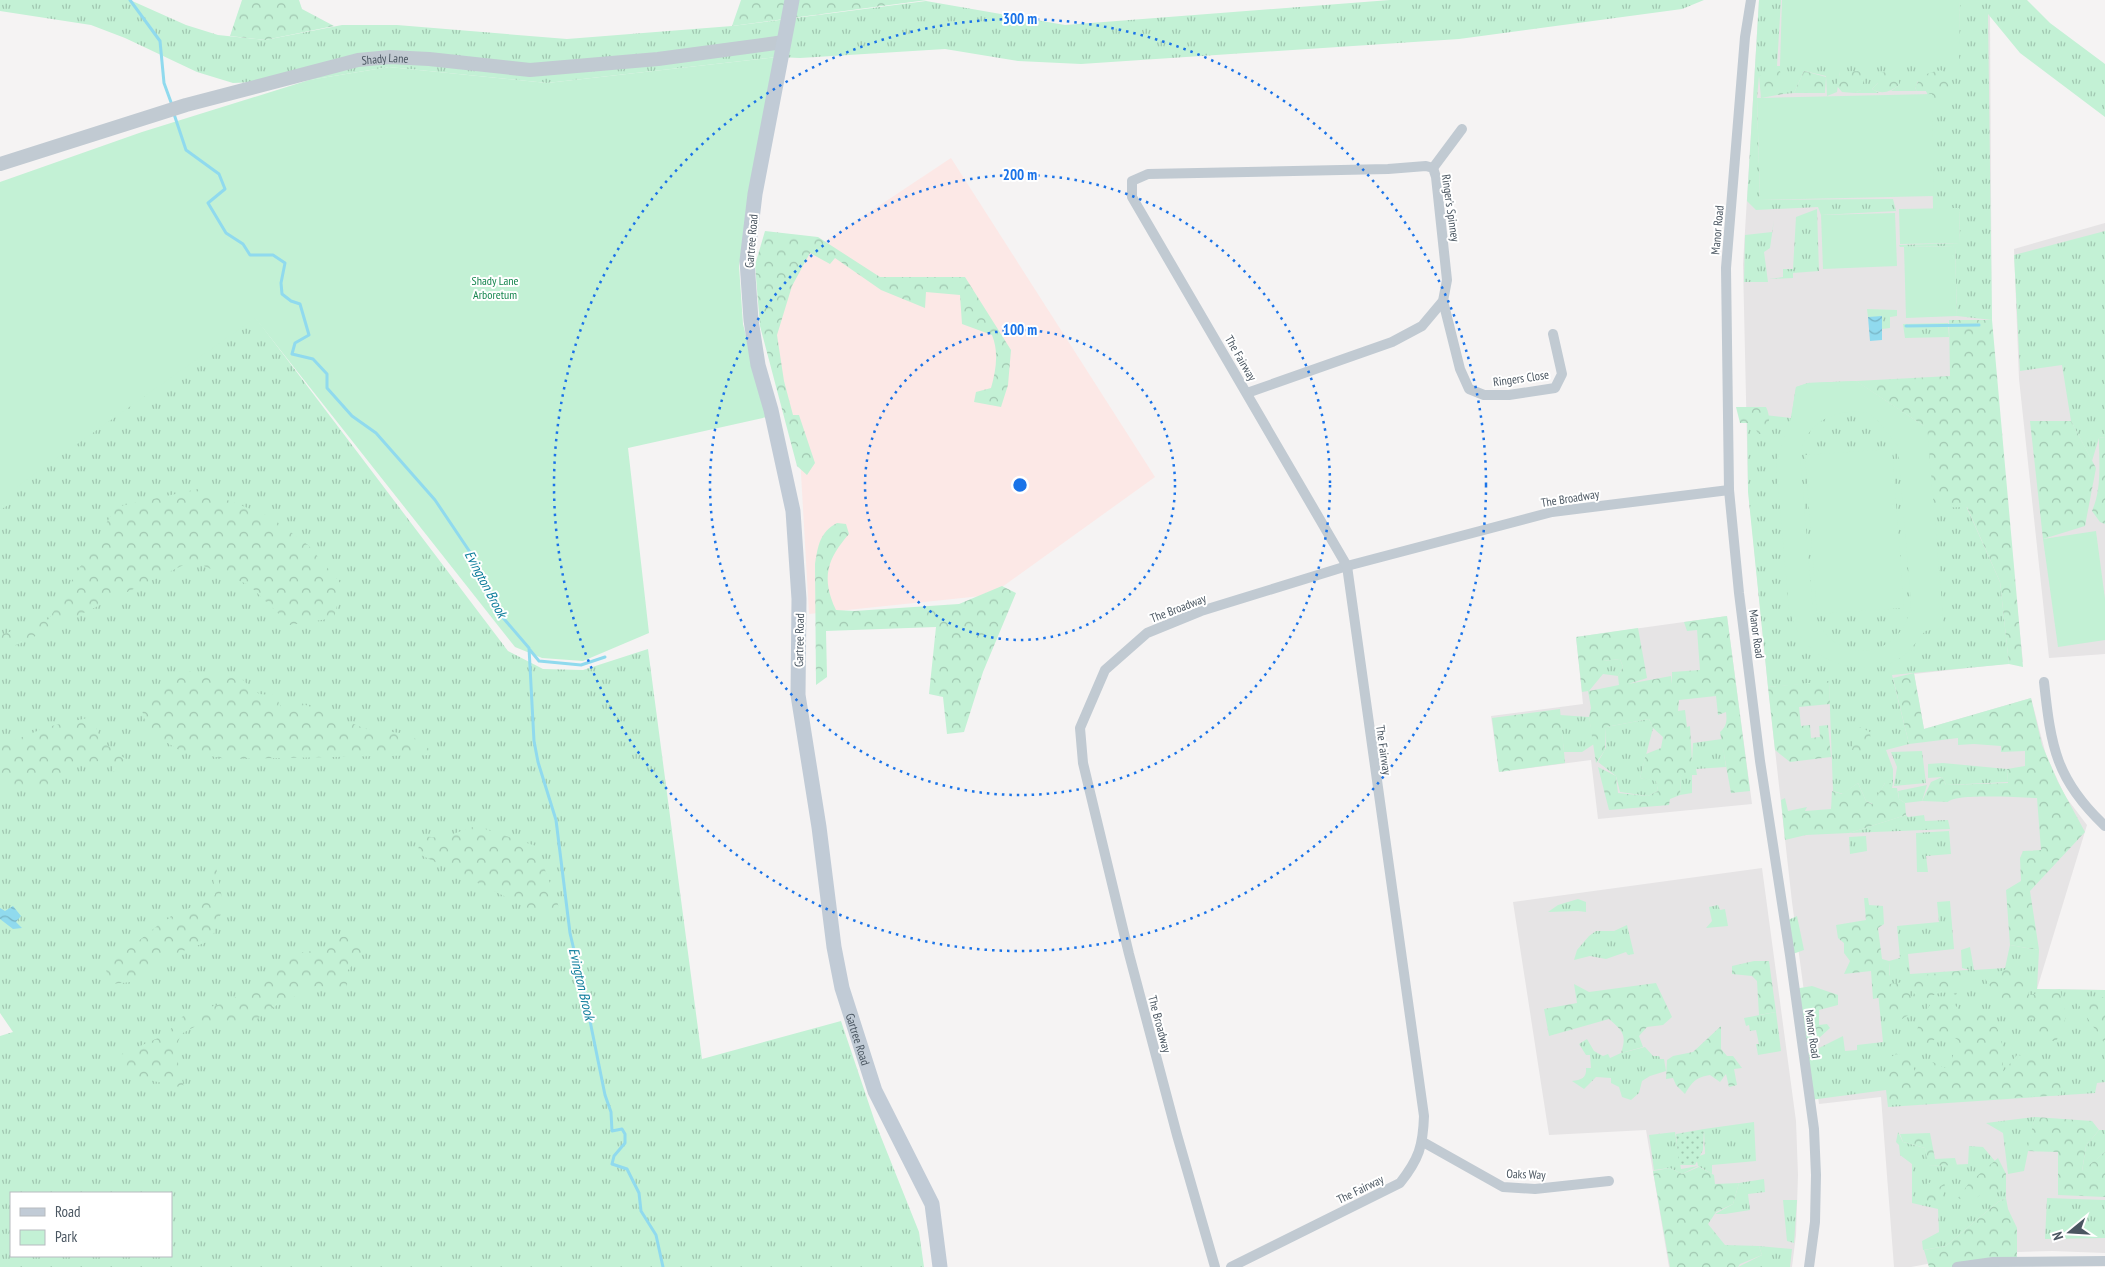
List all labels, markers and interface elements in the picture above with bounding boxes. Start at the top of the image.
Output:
text: 300 m [1003,9,1037,28]
street label: Shady Lane [361,49,409,67]
text: 200 m [1003,165,1037,184]
street label: Ringer's Spinney [1439,173,1463,243]
street label: Manor Road [1707,205,1727,255]
street label: Gartree Road [741,214,761,268]
park label: Shady Lane Arboretum [472,273,519,302]
text: 100 m [1003,320,1037,339]
street label: The Fairway [1222,333,1260,384]
street label: Ringers Close [1492,367,1550,389]
centre of rings [1011,476,1029,494]
street label: The Broadway [1540,486,1601,510]
water label: Evington Brook [461,547,512,622]
street label: The Broadway [1148,590,1209,626]
street label: Manor Road [1746,609,1768,659]
street label: Gartree Road [791,613,807,667]
street label: The Fairway [1373,724,1395,776]
water label: Evington Brook [565,946,599,1023]
street label: The Broadway [1145,994,1175,1055]
street label: Manor Road [1802,1009,1824,1059]
street label: Gartree Road [843,1011,874,1067]
street label: Oaks Way [1506,1166,1546,1182]
street label: The Fairway [1334,1171,1386,1207]
legend [10,1192,172,1257]
text: Road [55,1202,81,1221]
north arrow [2045,1207,2095,1257]
text: Park [55,1227,77,1246]
text: N [2048,1230,2067,1242]

